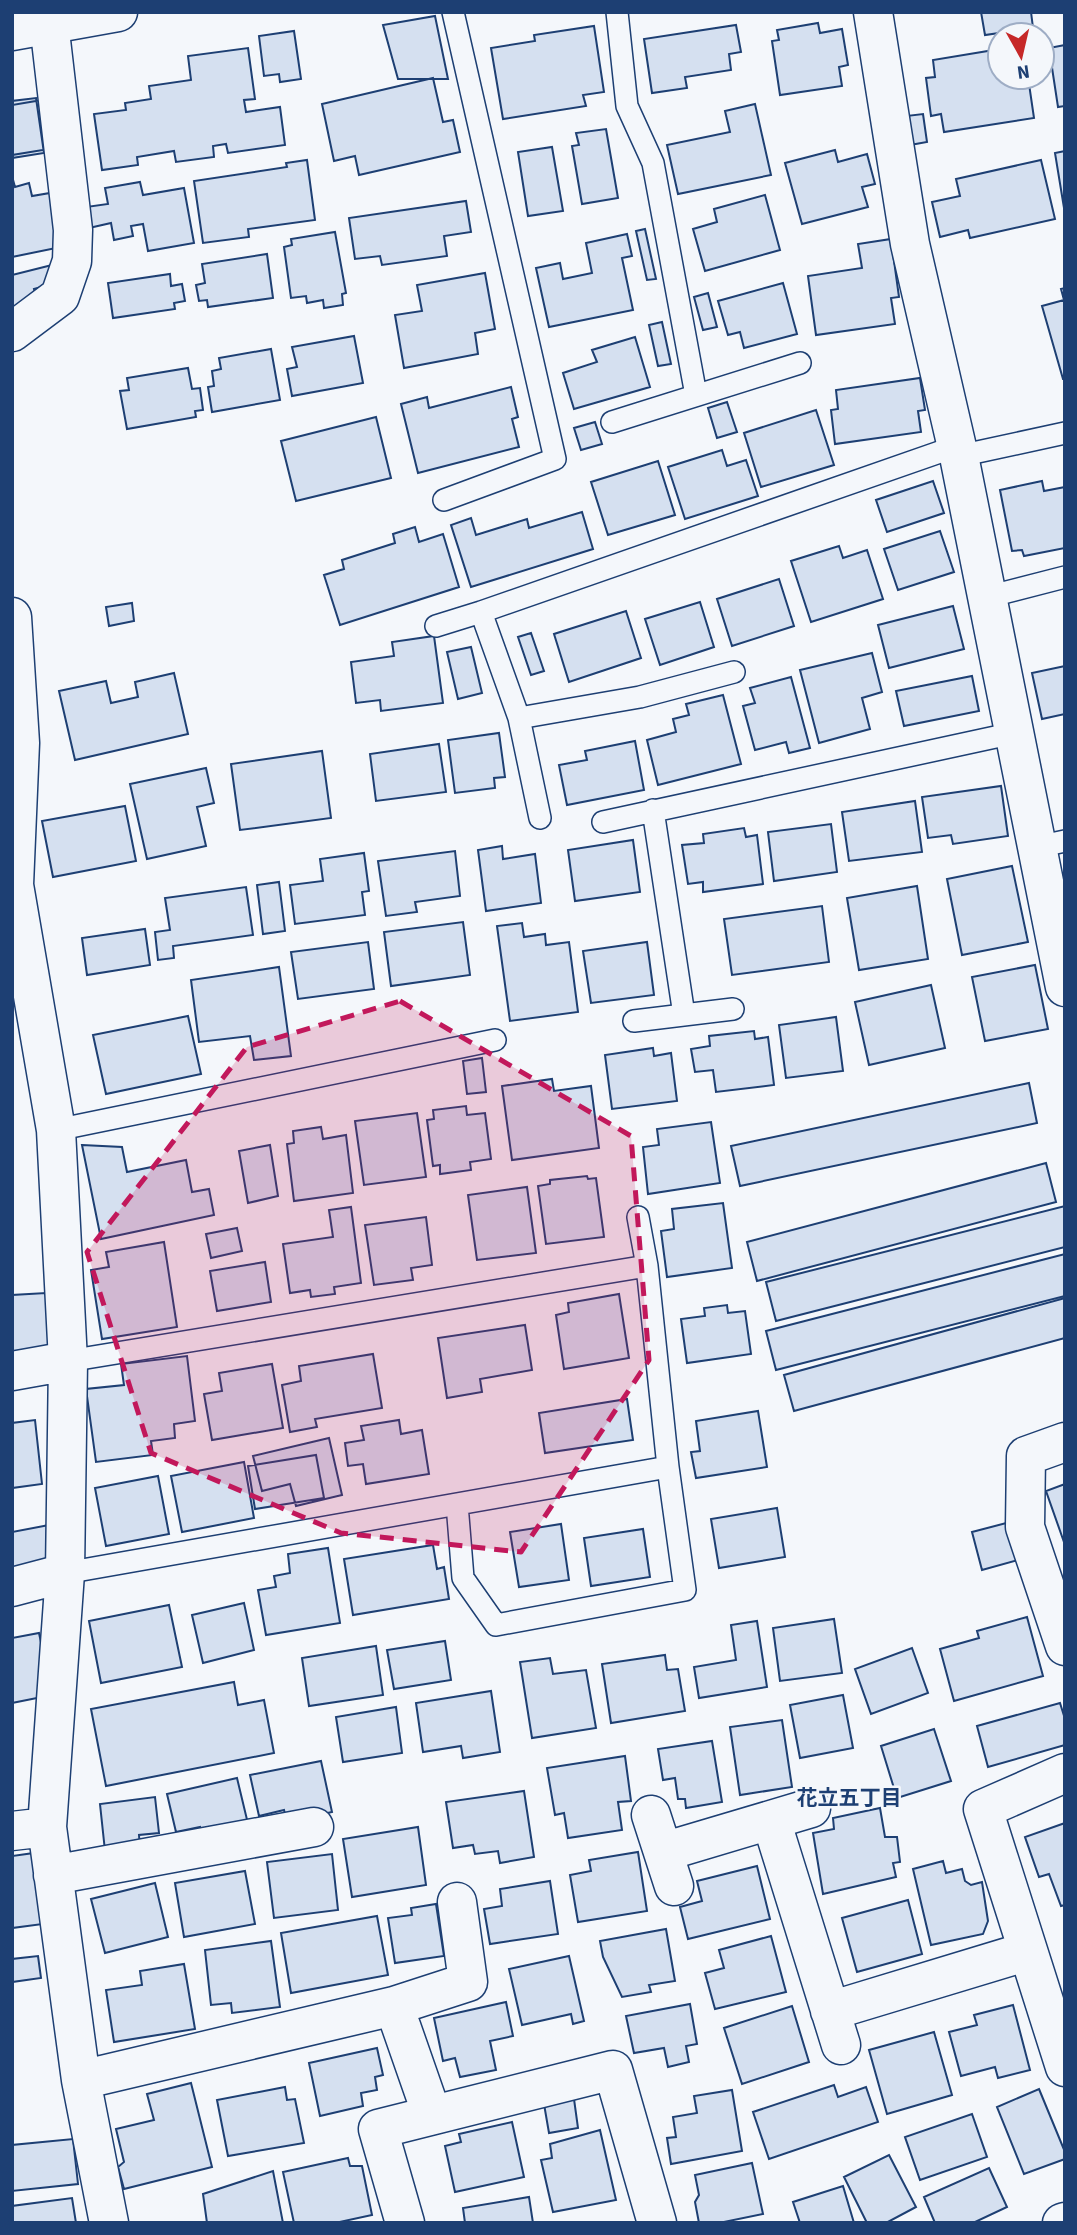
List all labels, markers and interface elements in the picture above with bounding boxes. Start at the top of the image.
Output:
north arrow [986,21,1056,91]
text: N [1015,57,1031,86]
district label: 花立五丁目 [797,1783,902,1813]

